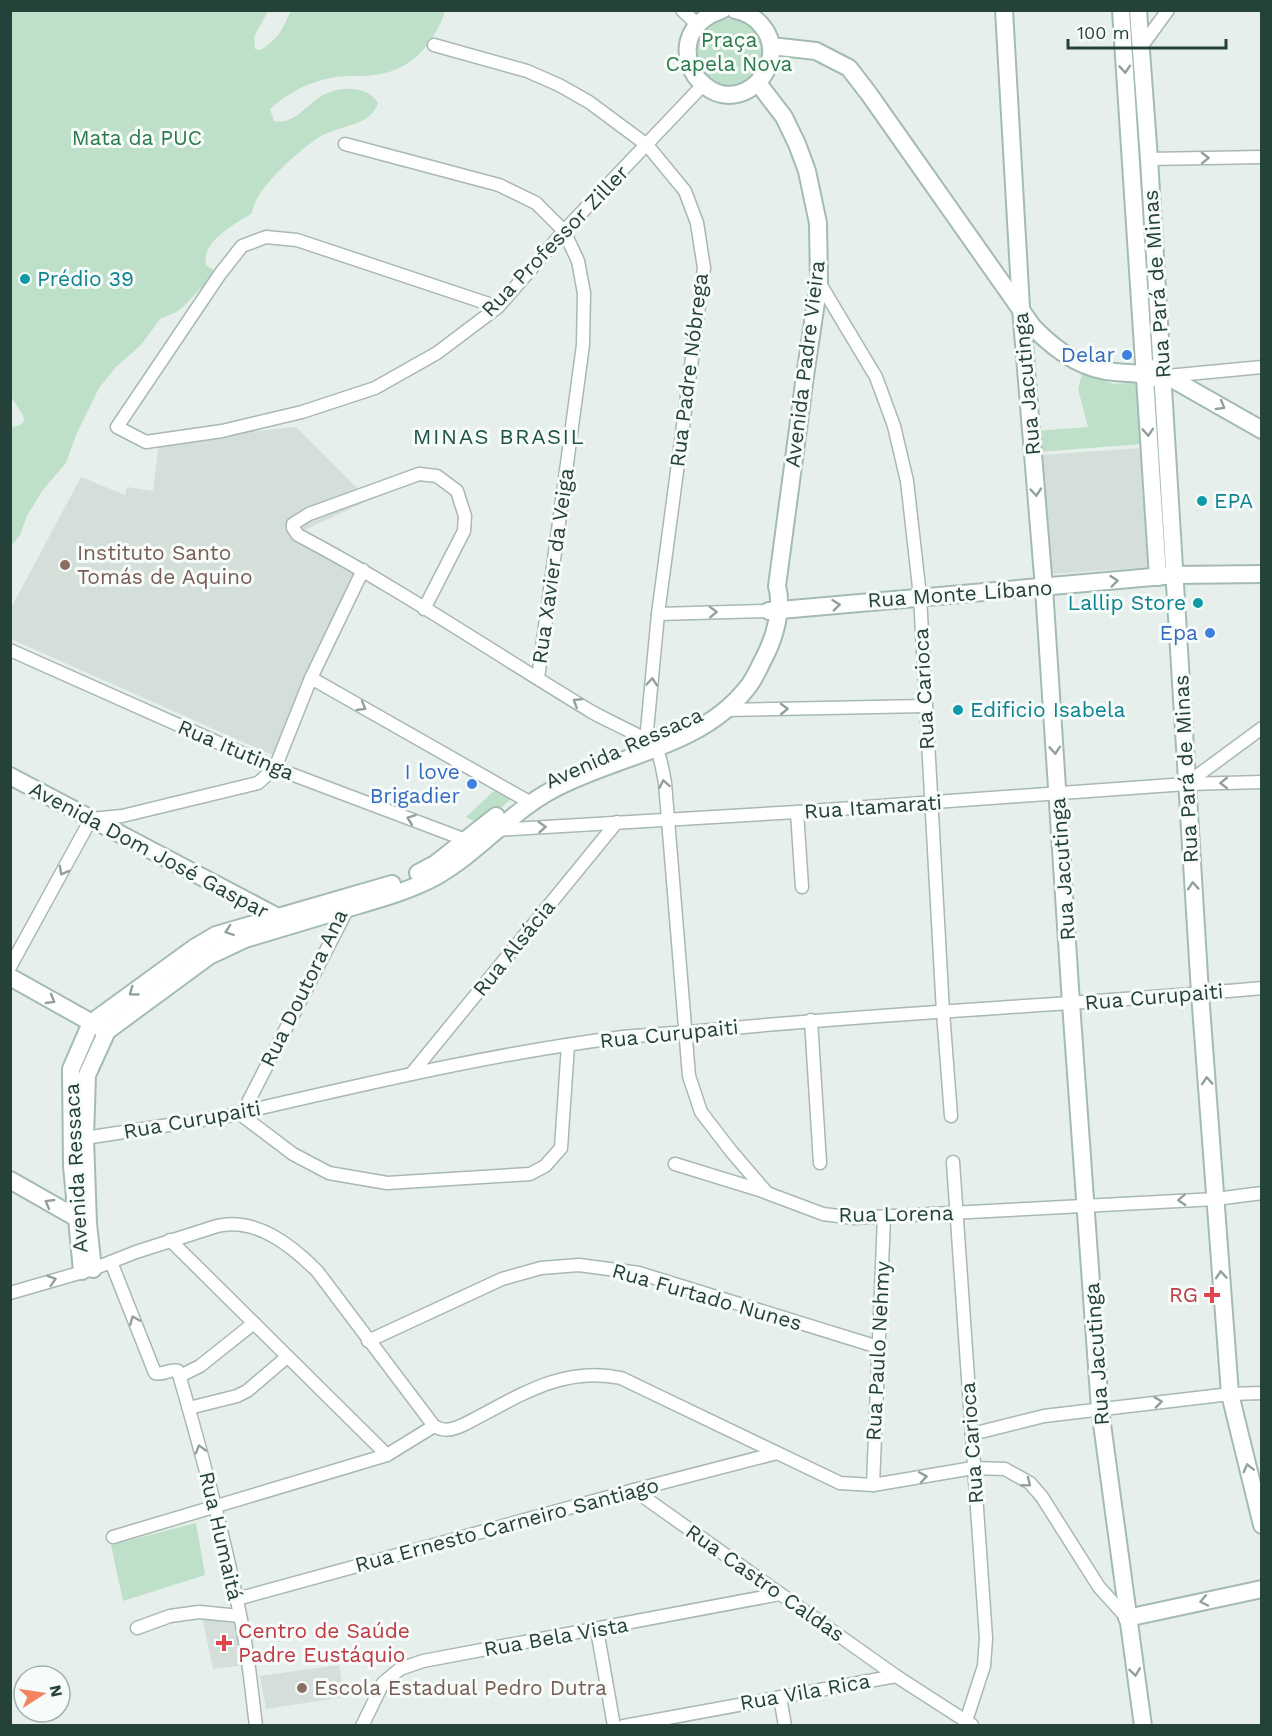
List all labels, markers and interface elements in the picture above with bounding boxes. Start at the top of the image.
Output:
scale bar [1068,12,1226,50]
text: 100 m [1077,22,1130,43]
park label: Praça Capela Nova [666,27,793,76]
one-way arrow [1118,64,1131,73]
park label: Mata da PUC [72,125,202,150]
one-way arrow [1201,152,1210,164]
street label: Rua Professor Ziller [476,159,634,322]
street label: Rua Pará de Minas [1137,189,1176,379]
street label: Avenida Padre Vieira [779,259,830,469]
place label: Prédio 39 [37,266,134,291]
marker: Prédio 39 [18,272,32,286]
street label: Rua Padre Nóbrega [664,272,713,468]
street label: Rua Jacutinga [1008,311,1045,457]
place label: Delar [1061,342,1115,367]
marker: Delar [1120,348,1134,362]
one-way arrow [1214,399,1225,411]
district label: MINAS BRASIL [413,424,585,449]
one-way arrow [1142,427,1155,436]
street label: Rua Xavier da Veiga [526,466,579,665]
one-way arrow [1029,488,1042,497]
place label: EPA [1214,488,1253,513]
marker: EPA [1195,494,1209,508]
place label: Instituto Santo Tomás de Aquino [77,540,253,589]
marker: Instituto Santo Tomás de Aquino [58,558,72,572]
street label: Rua Monte Líbano [867,575,1053,612]
one-way arrow [1110,575,1119,588]
place label: Lallip Store [1068,590,1186,615]
marker: Lallip Store [1191,596,1205,610]
one-way arrow [832,599,841,612]
one-way arrow [708,606,717,619]
place label: Epa [1160,620,1198,645]
marker: Epa [1203,626,1217,640]
street label: Rua Carioca [908,627,939,751]
street label: Rua Pará de Minas [1168,674,1203,864]
one-way arrow [645,678,658,687]
place label: Edificio Isabela [970,697,1125,722]
one-way arrow [573,698,583,710]
one-way arrow [356,700,366,712]
street label: Avenida Ressaca [541,702,707,794]
one-way arrow [780,703,789,715]
marker: Edificio Isabela [951,703,965,717]
street label: Rua Itutinga [174,714,298,785]
one-way arrow [1048,745,1061,754]
place label: I love Brigadier [370,759,460,808]
street label: Avenida Dom José Gaspar [25,776,274,924]
marker: I love Brigadier [465,777,479,791]
one-way arrow [1219,777,1228,789]
one-way arrow [659,779,671,789]
street label: Rua Itamarati [803,789,943,824]
street label: Rua Jacutinga [1045,797,1080,941]
one-way arrow [407,814,417,827]
one-way arrow [538,821,547,834]
one-way arrow [59,865,70,875]
one-way arrow [1187,882,1200,891]
street label: Rua Alsácia [467,894,560,1001]
street label: Rua Doutora Ana [255,905,353,1071]
one-way arrow [224,923,235,936]
street label: Rua Curupaiti [1084,978,1224,1015]
one-way arrow [128,985,139,996]
one-way arrow [45,993,55,1004]
street label: Rua Curupaiti [598,1014,739,1053]
one-way arrow [1201,1076,1214,1085]
street label: Avenida Ressaca [59,1082,92,1254]
street label: Rua Curupaiti [121,1095,263,1144]
one-way arrow [1178,1194,1187,1207]
one-way arrow [45,1198,55,1210]
street label: Rua Lorena [838,1200,954,1227]
street label: Rua Furtado Nunes [609,1257,805,1336]
street label: Rua Paulo Nehmy [860,1260,895,1442]
one-way arrow [1215,1271,1228,1280]
one-way arrow [46,1275,57,1287]
street label: Rua Jacutinga [1079,1282,1114,1426]
place label: RG [1169,1282,1198,1307]
marker: RG [1203,1286,1221,1304]
one-way arrow [129,1315,141,1326]
street label: Rua Carioca [955,1381,988,1505]
one-way arrow [1153,1396,1163,1409]
one-way arrow [195,1444,207,1455]
one-way arrow [1242,1463,1255,1473]
street label: Rua Humaitá [195,1469,248,1603]
one-way arrow [918,1471,928,1484]
street label: Rua Ernesto Carneiro Santiago [352,1472,662,1577]
one-way arrow [1021,1476,1032,1487]
street label: Rua Castro Caldas [681,1518,850,1647]
one-way arrow [1200,1594,1210,1607]
street label: Rua Bela Vista [482,1611,630,1662]
place label: Centro de Saúde Padre Eustáquio [238,1618,410,1667]
marker: Centro de Saúde Padre Eustáquio [215,1634,233,1652]
north arrow [12,1664,72,1724]
one-way arrow [1128,1667,1140,1676]
street label: Rua Vila Rica [738,1668,872,1715]
place label: Escola Estadual Pedro Dutra [314,1675,607,1700]
marker: Escola Estadual Pedro Dutra [295,1681,309,1695]
text: N [46,1683,67,1699]

